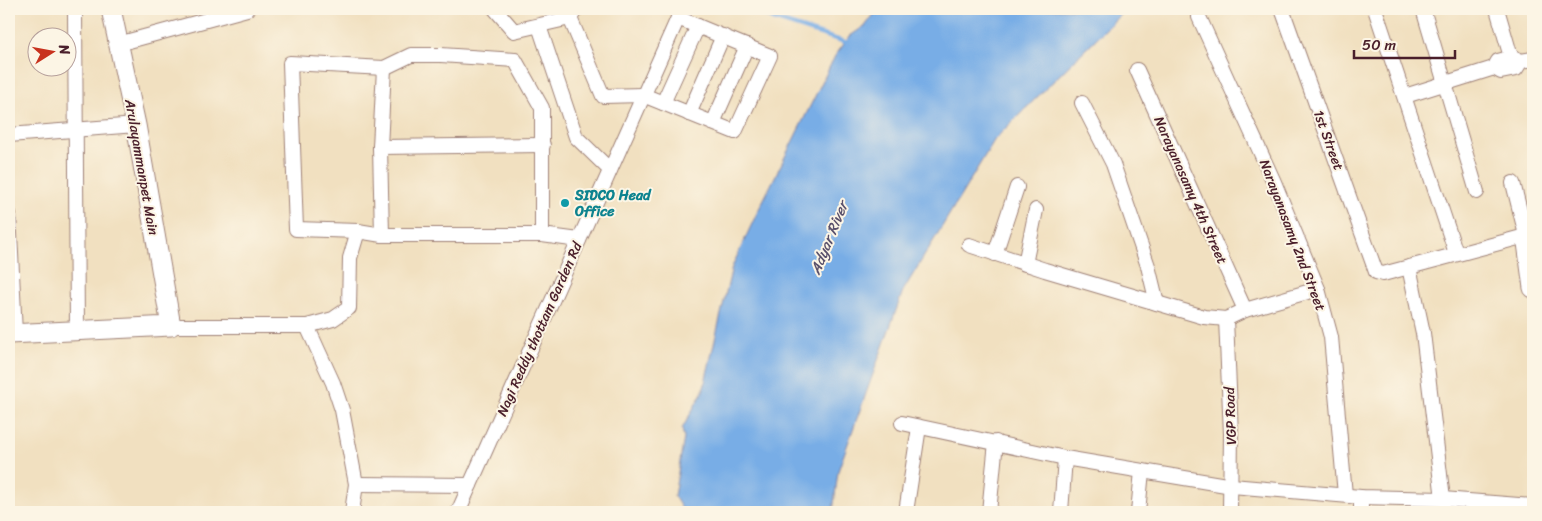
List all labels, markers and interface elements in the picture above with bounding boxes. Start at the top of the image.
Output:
north arrow [28,28,78,78]
scale bar [1354,28,1456,60]
text: 50 m [1362,32,1397,58]
text: N [51,41,78,57]
street label: Arulayammanpet Main [117,96,166,238]
street label: 1st Street [1306,106,1351,174]
street label: Narayanasamy 4th Street [1147,112,1234,268]
street label: Narayanasamy 2nd Street [1252,156,1333,315]
place label: SIDCO Head Office [574,183,652,224]
water label: Adyar River [802,195,856,279]
marker: SIDCO Head Office [559,197,571,209]
street label: Nagi Reddy thottam Garden Rd [490,236,590,421]
street label: VGP Road [1217,385,1244,445]

